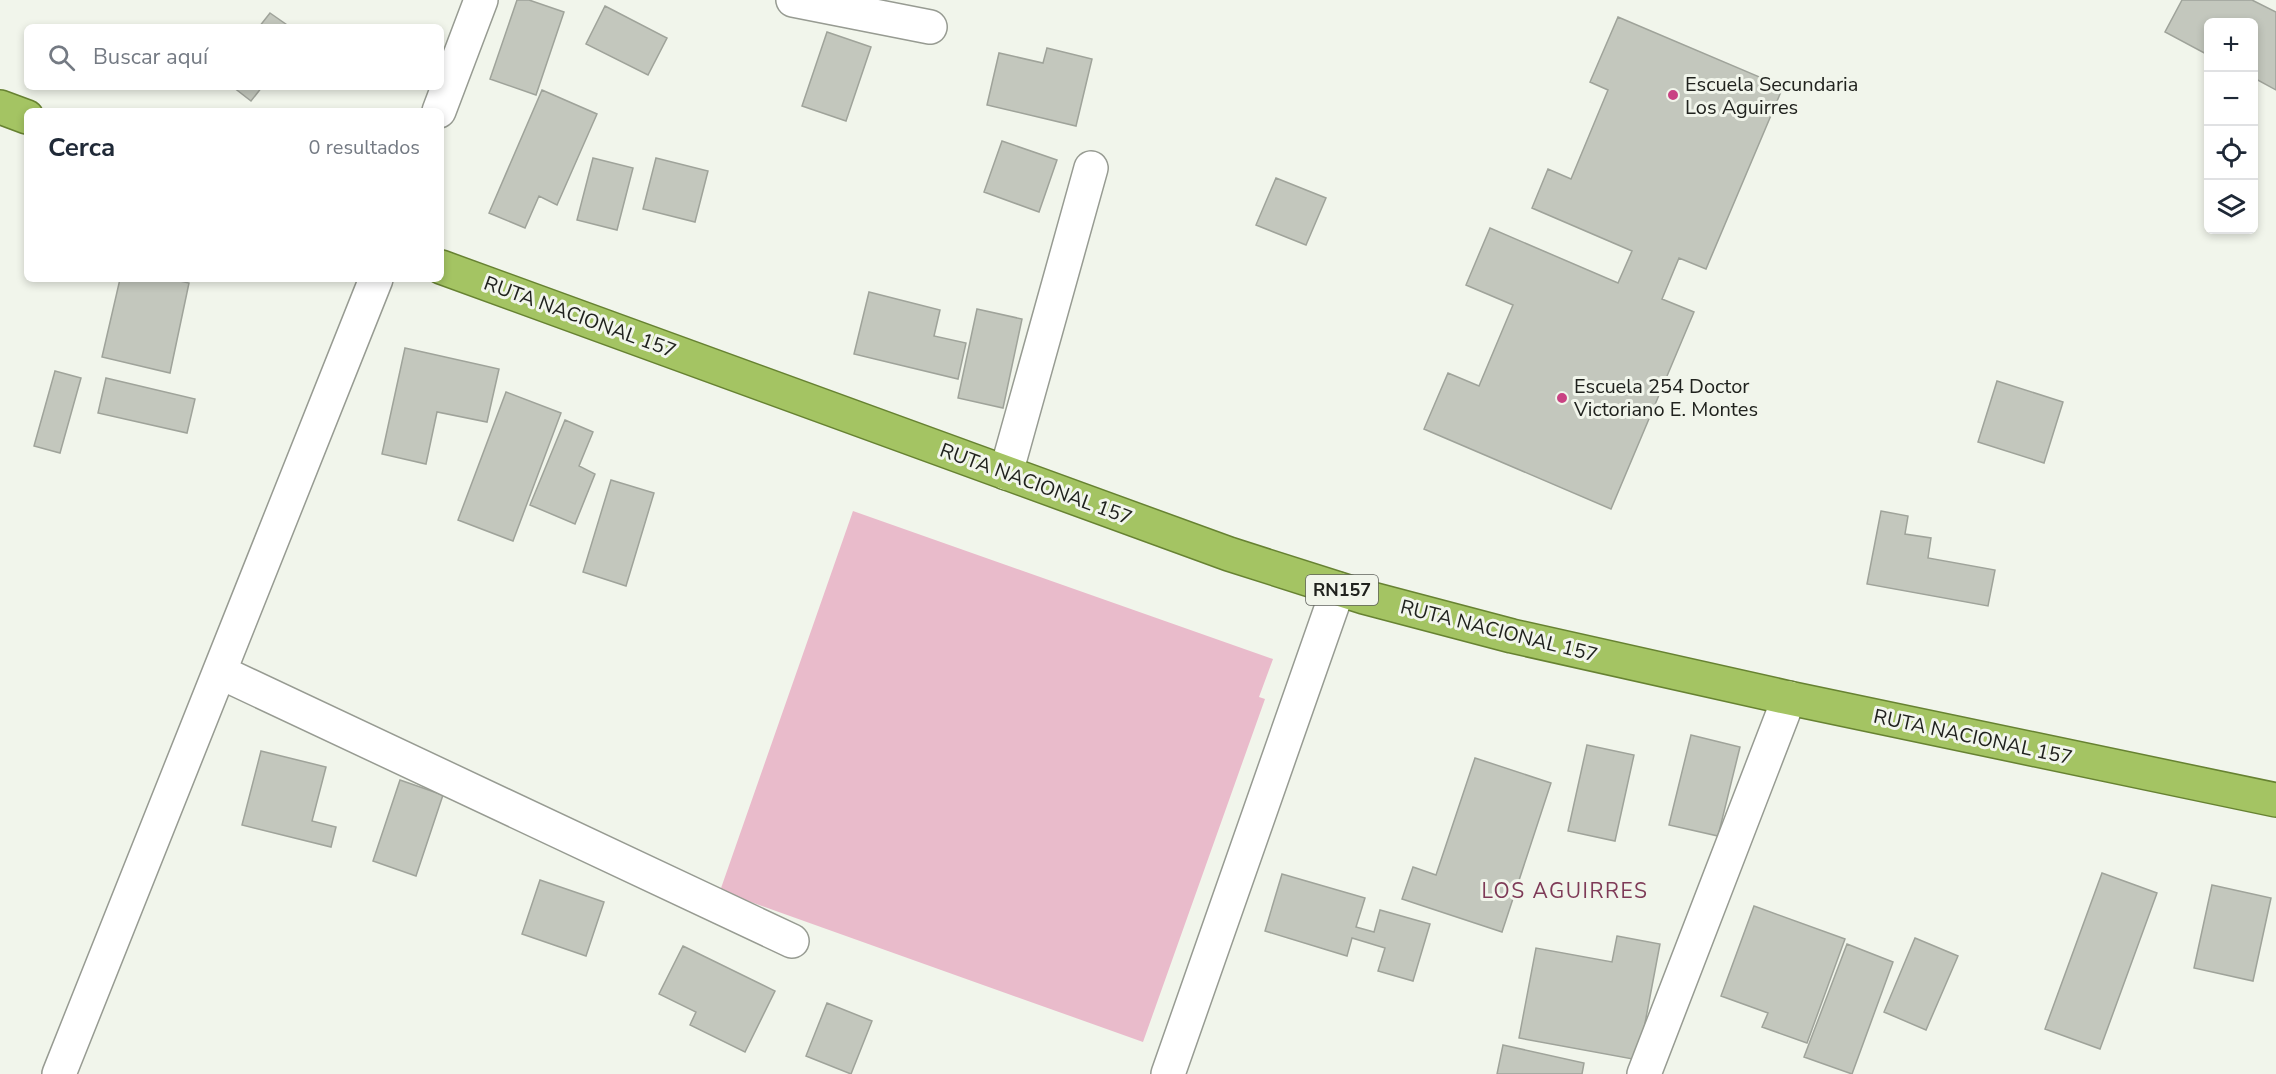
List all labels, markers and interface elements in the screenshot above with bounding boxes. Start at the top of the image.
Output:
map controls [2204,18,2258,234]
button: + [2204,18,2258,72]
search box [24,24,444,90]
icon: search [45,41,78,74]
text: Buscar aquí [93,42,208,72]
place label: Escuela Secundaria Los Aguirres [1685,71,1858,121]
button: − [2204,72,2258,126]
marker: Escuela Secundaria Los Aguirres [1666,88,1680,102]
button: locate [2204,126,2258,180]
text: Cerca [48,130,115,165]
text: 0 resultados [309,134,420,161]
button: layers [2204,180,2258,234]
street label: RUTA NACIONAL 157 [480,270,680,364]
place label: Escuela 254 Doctor Victoriano E. Montes [1573,373,1758,423]
marker: Escuela 254 Doctor Victoriano E. Montes [1555,391,1569,405]
street label: RUTA NACIONAL 157 [936,437,1136,531]
road number: RN157 [1306,575,1378,605]
street label: RUTA NACIONAL 157 [1397,593,1601,669]
street label: RUTA NACIONAL 157 [1871,703,2075,771]
district label: LOS AGUIRRES [1481,877,1649,905]

